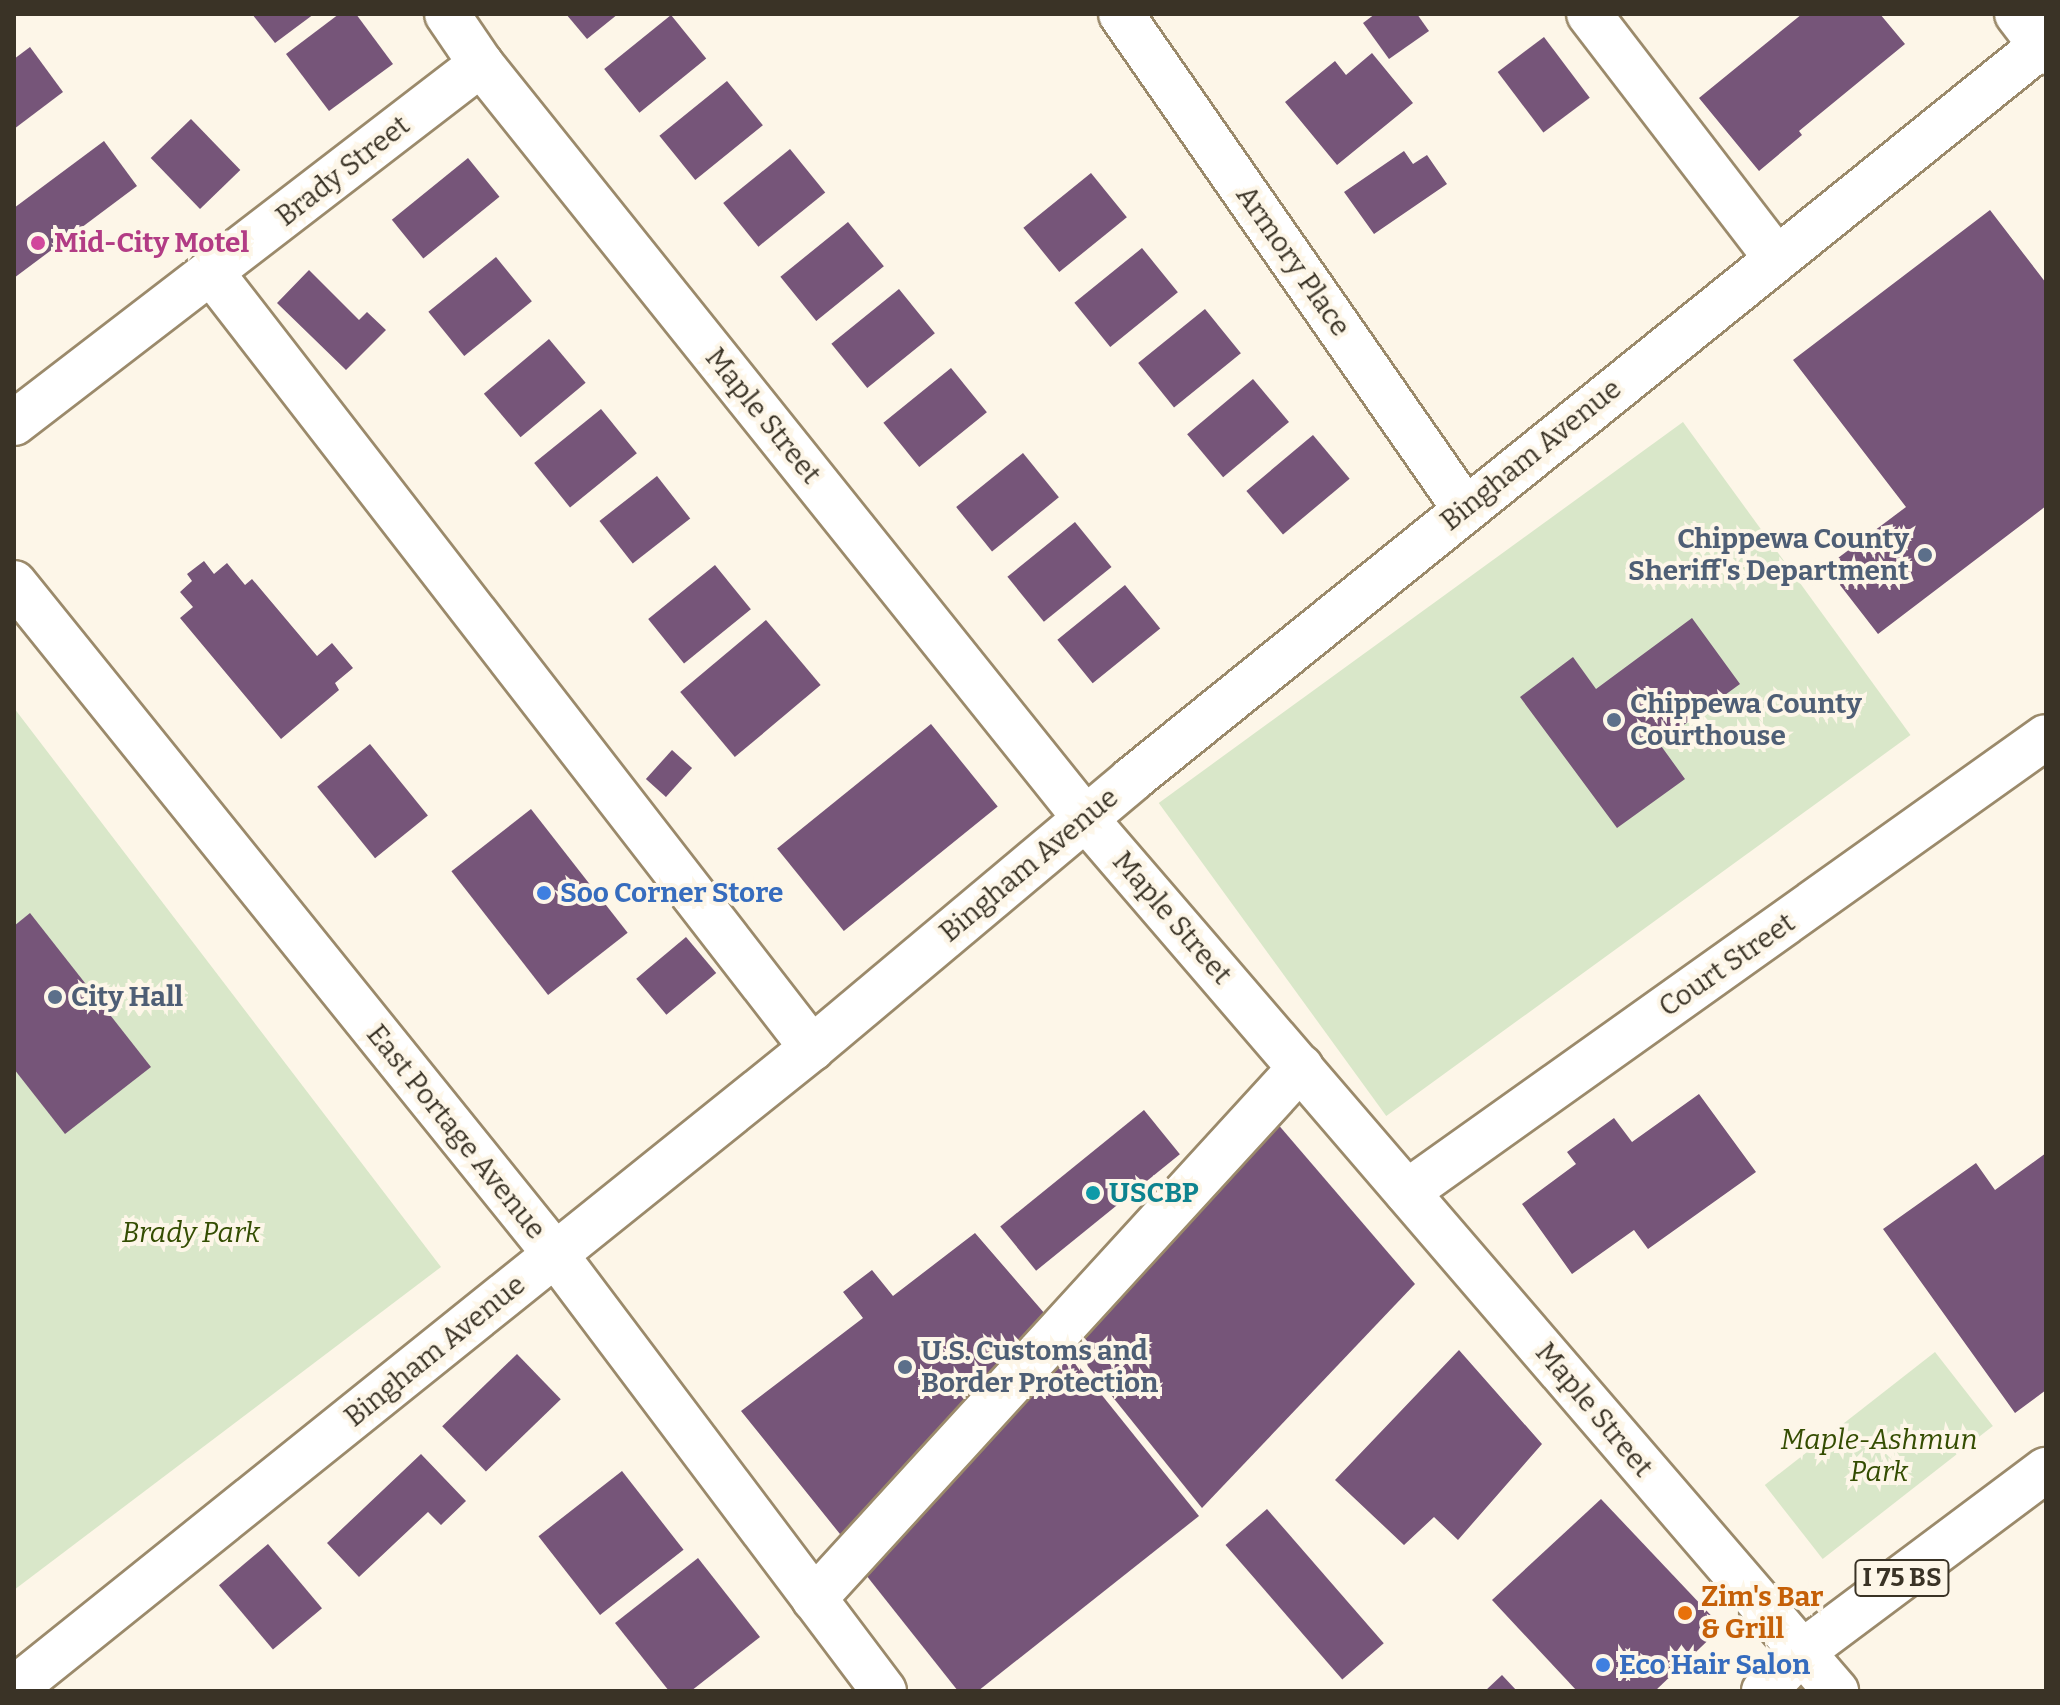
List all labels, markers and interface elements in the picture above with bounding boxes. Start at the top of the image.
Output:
street label: Brady Street [270,109,416,233]
street label: Armory Place [1229,179,1357,343]
place label: Mid-City Motel [54,226,249,260]
marker: Mid-City Motel [29,234,47,252]
street label: Maple Street [698,341,828,491]
street label: Bingham Avenue [1434,372,1628,538]
place label: Chippewa County Sheriff's Department [1628,522,1909,588]
marker: Chippewa County Sheriff's Department [1916,546,1934,564]
place label: Chippewa County Courthouse [1630,687,1862,753]
marker: Chippewa County Courthouse [1605,711,1623,729]
street label: Bingham Avenue [933,781,1125,949]
street label: Maple Street [1105,845,1239,991]
place label: Soo Corner Store [560,876,783,910]
marker: Soo Corner Store [535,884,553,902]
street label: Court Street [1653,906,1801,1024]
place label: City Hall [71,980,183,1014]
marker: City Hall [46,988,64,1006]
street label: East Portage Avenue [359,1018,553,1246]
place label: USCBP [1109,1176,1199,1210]
marker: USCBP [1084,1184,1102,1202]
park label: Brady Park [122,1216,260,1250]
street label: Bingham Avenue [338,1268,532,1434]
place label: U.S. Customs and Border Protection [921,1334,1158,1400]
street label: Maple Street [1528,1336,1660,1484]
marker: U.S. Customs and Border Protection [896,1358,914,1376]
park label: Maple-Ashmun Park [1781,1423,1977,1489]
road number: I 75 BS [1854,1556,1950,1600]
place label: Zim's Bar & Grill [1701,1580,1824,1646]
marker: Zim's Bar & Grill [1676,1604,1694,1622]
place label: Eco Hair Salon [1619,1648,1810,1682]
marker: Eco Hair Salon [1594,1656,1612,1674]

